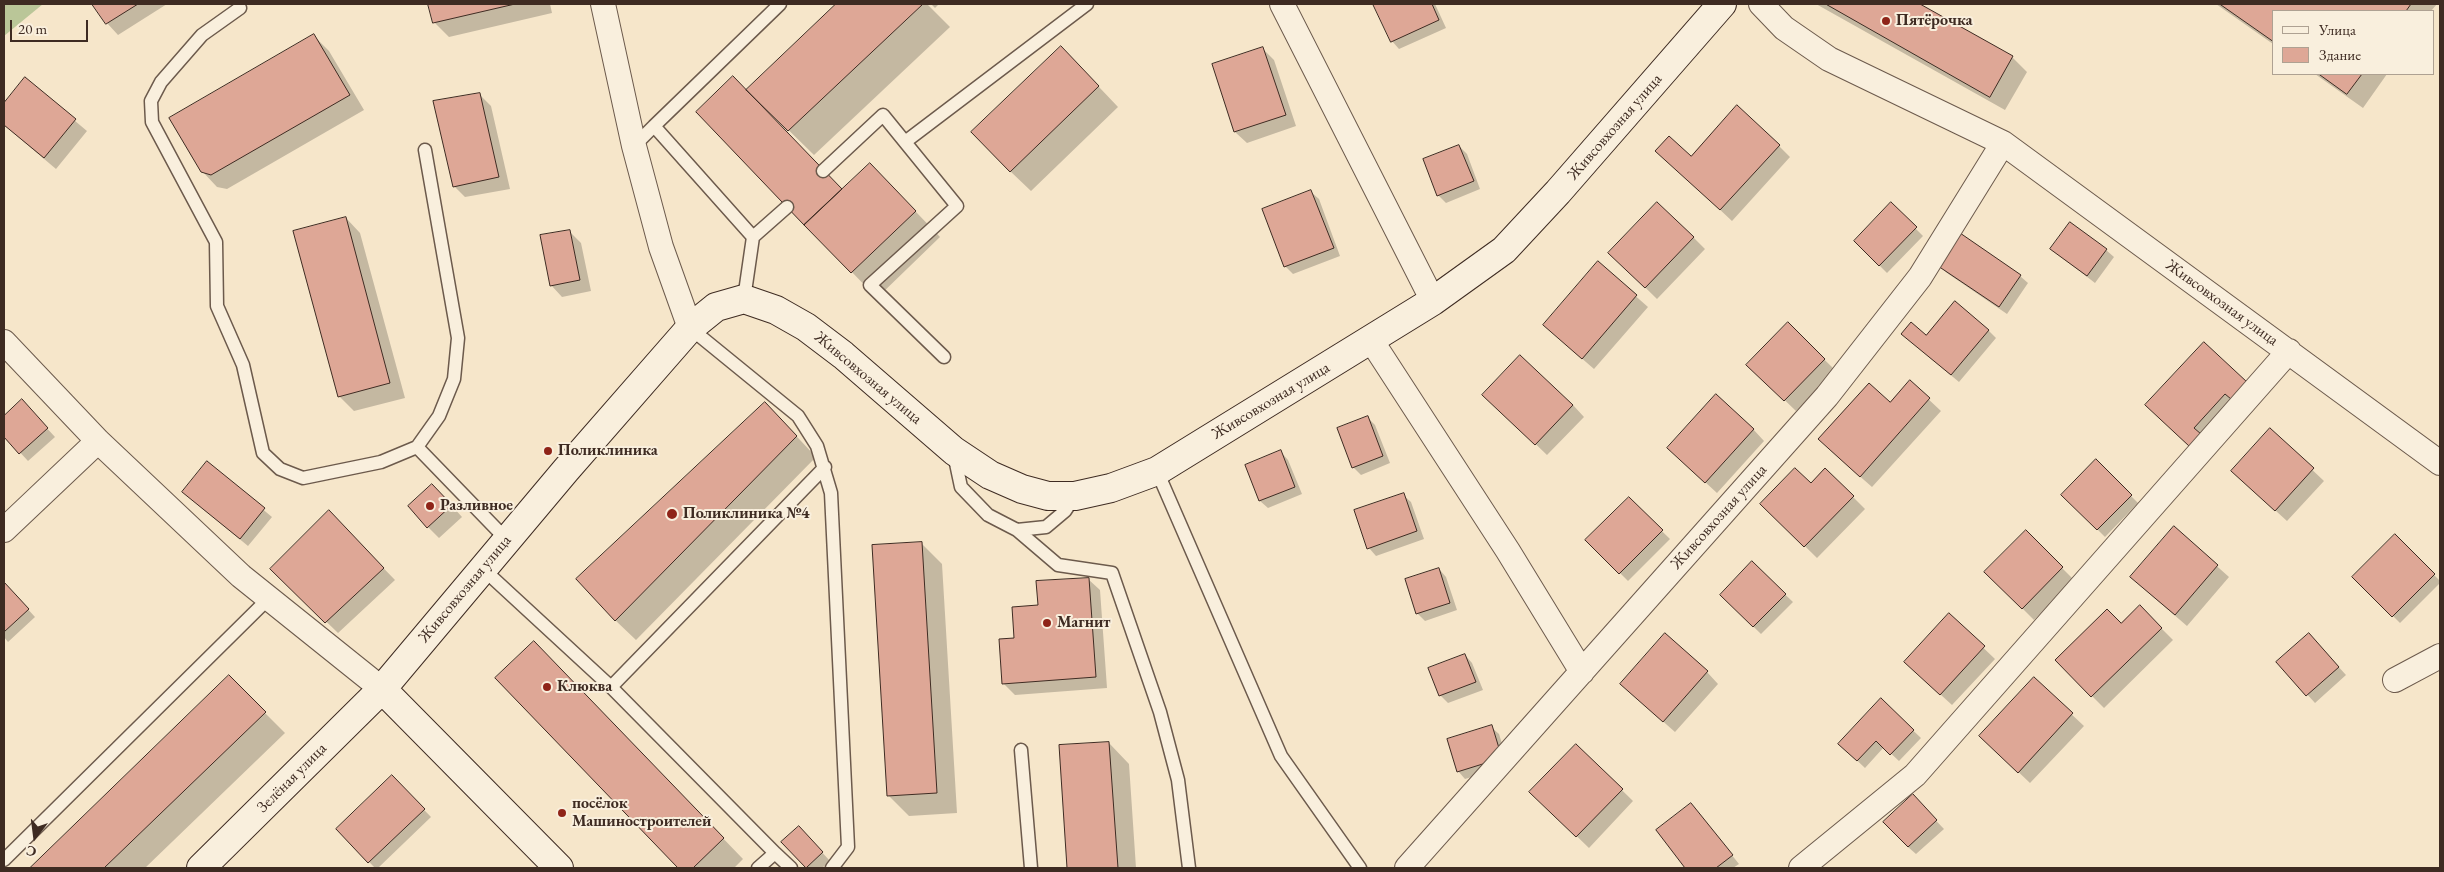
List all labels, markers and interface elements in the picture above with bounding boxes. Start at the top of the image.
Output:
scale bar [12,10,90,42]
legend [2272,10,2434,75]
place label: Пятёрочка [1896,11,1973,31]
marker: Пятёрочка [1880,15,1892,27]
text: 20 m [18,19,47,38]
text: Улица [2319,20,2356,39]
text: Здание [2319,45,2361,64]
street label: Живсовхозная улица [1564,70,1666,184]
street label: Живсовхозная улица [2162,256,2282,350]
street label: Живсовхозная улица [810,327,926,429]
street label: Живсовхозная улица [1208,358,1334,444]
place label: Поликлиника [558,441,658,461]
marker: Поликлиника [542,445,554,457]
street label: Живсовхозная улица [1667,461,1771,573]
place label: Разливное [440,496,513,516]
marker: Разливное [424,500,436,512]
place label: Поликлиника №4 [683,504,809,524]
marker: Поликлиника №4 [665,507,679,521]
street label: Живсовхозная улица [414,531,516,647]
place label: Магнит [1057,613,1111,633]
marker: Магнит [1041,617,1053,629]
place label: Клюква [557,677,612,697]
marker: Клюква [541,681,553,693]
street label: Зелёная улица [253,739,331,817]
place label: посёлок Машиностроителей [572,794,711,832]
marker: посёлок Машиностроителей [556,807,568,819]
north arrow [10,812,60,862]
text: С [24,842,38,861]

